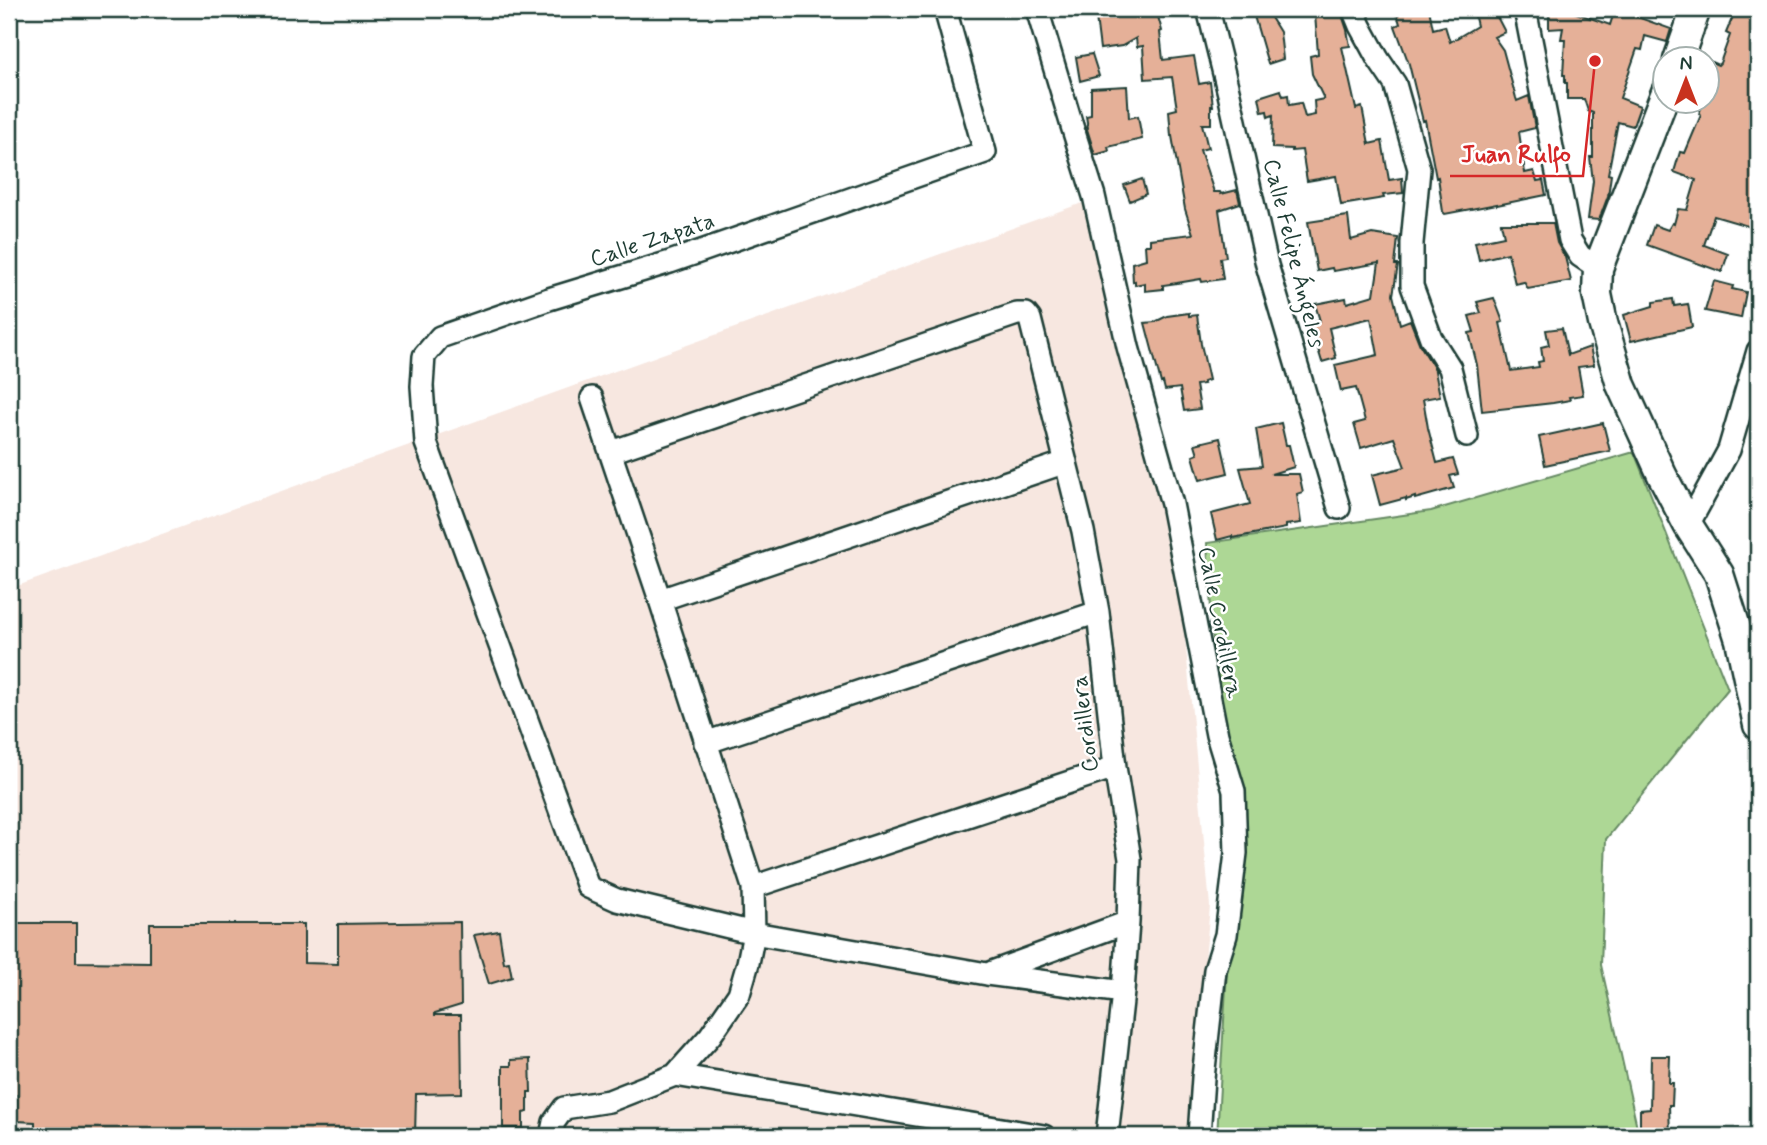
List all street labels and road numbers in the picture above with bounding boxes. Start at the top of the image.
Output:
street label: Calle Felipe Ángeles [1253,156,1331,351]
street label: Calle Zapata [586,207,719,275]
street label: Calle Cordillera [1190,544,1248,701]
street label: Cordillera [1065,674,1107,774]

